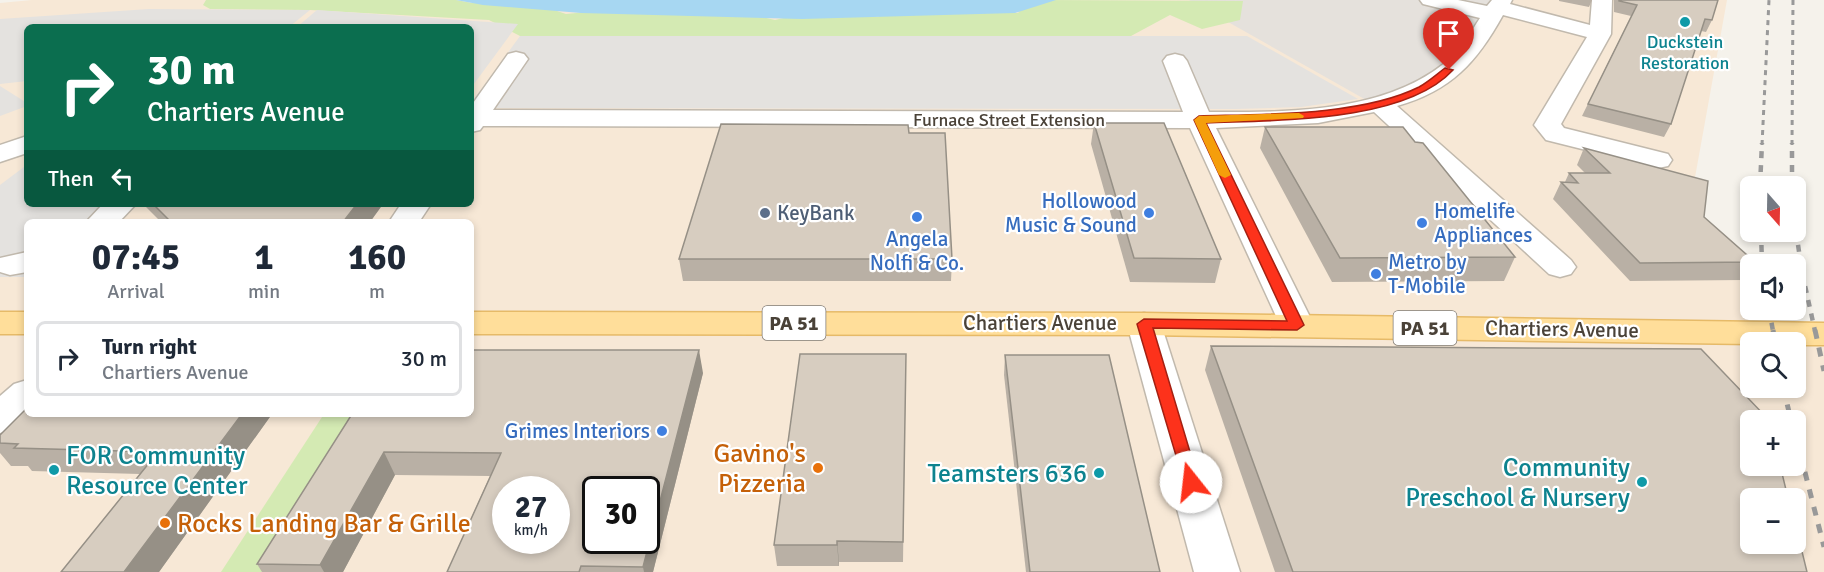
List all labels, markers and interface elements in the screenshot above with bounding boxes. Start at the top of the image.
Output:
pin [1423,8,1474,70]
marker: Duckstein Restoration [1678,15,1692,29]
icon: arrive [1432,17,1465,50]
place label: Duckstein Restoration [1641,31,1729,74]
text: 30 m [147,45,236,96]
icon: right [48,48,126,126]
text: Chartiers Avenue [147,96,345,129]
street label: Furnace Street Extension [913,109,1105,131]
icon: left [106,162,139,195]
text: Then [48,165,94,192]
north arrow [1740,176,1806,242]
map controls [1740,176,1806,554]
place label: Hollowood Music & Sound [1005,188,1137,238]
place label: Homelife Appliances [1434,198,1532,248]
place label: KeyBank [777,200,855,226]
marker: KeyBank [758,206,772,220]
marker: Hollowood Music & Sound [1142,206,1156,220]
marker: Angela Nolfi & Co. [910,210,924,224]
marker: Homelife Appliances [1415,216,1429,230]
place label: Angela Nolfi & Co. [870,226,964,276]
text: 07:45 [92,235,180,280]
text: 1 [254,235,274,280]
text: 160 [348,235,406,280]
place label: Metro by T-Mobile [1388,249,1467,299]
button: sound [1740,254,1806,320]
marker: Metro by T-Mobile [1369,267,1383,281]
text: Arrival [107,279,165,304]
text: min [248,279,280,304]
text: m [369,279,385,304]
road number: PA 51 [762,306,826,340]
street label: Chartiers Avenue [963,310,1117,336]
road number: PA 51 [1394,311,1456,345]
street label: Chartiers Avenue [1485,315,1639,343]
button: search [1740,332,1806,398]
text: Turn right [102,333,197,360]
icon: right [51,342,84,375]
text: 30 m [401,345,447,372]
text: Chartiers Avenue [102,360,249,385]
button: + [1740,410,1806,476]
place label: Grimes Interiors [505,418,650,444]
marker: Grimes Interiors [655,424,669,438]
place label: Gavino's Pizzeria [714,438,806,500]
place label: FOR Community Resource Center [66,440,248,502]
position arrow [1159,450,1223,514]
place label: Community Preschool & Nursery [1405,452,1630,514]
place label: Teamsters 636 [927,458,1087,490]
marker: Gavino's Pizzeria [811,461,825,475]
marker: FOR Community Resource Center [47,463,61,477]
marker: Teamsters 636 [1092,466,1106,480]
marker: Community Preschool & Nursery [1635,475,1649,489]
speed limit sign: 30 [582,476,660,554]
button: − [1740,488,1806,554]
text: 27 [515,489,547,526]
place label: Rocks Landing Bar & Grille [177,508,471,540]
marker: Rocks Landing Bar & Grille [158,516,172,530]
text: km/h [514,521,548,539]

